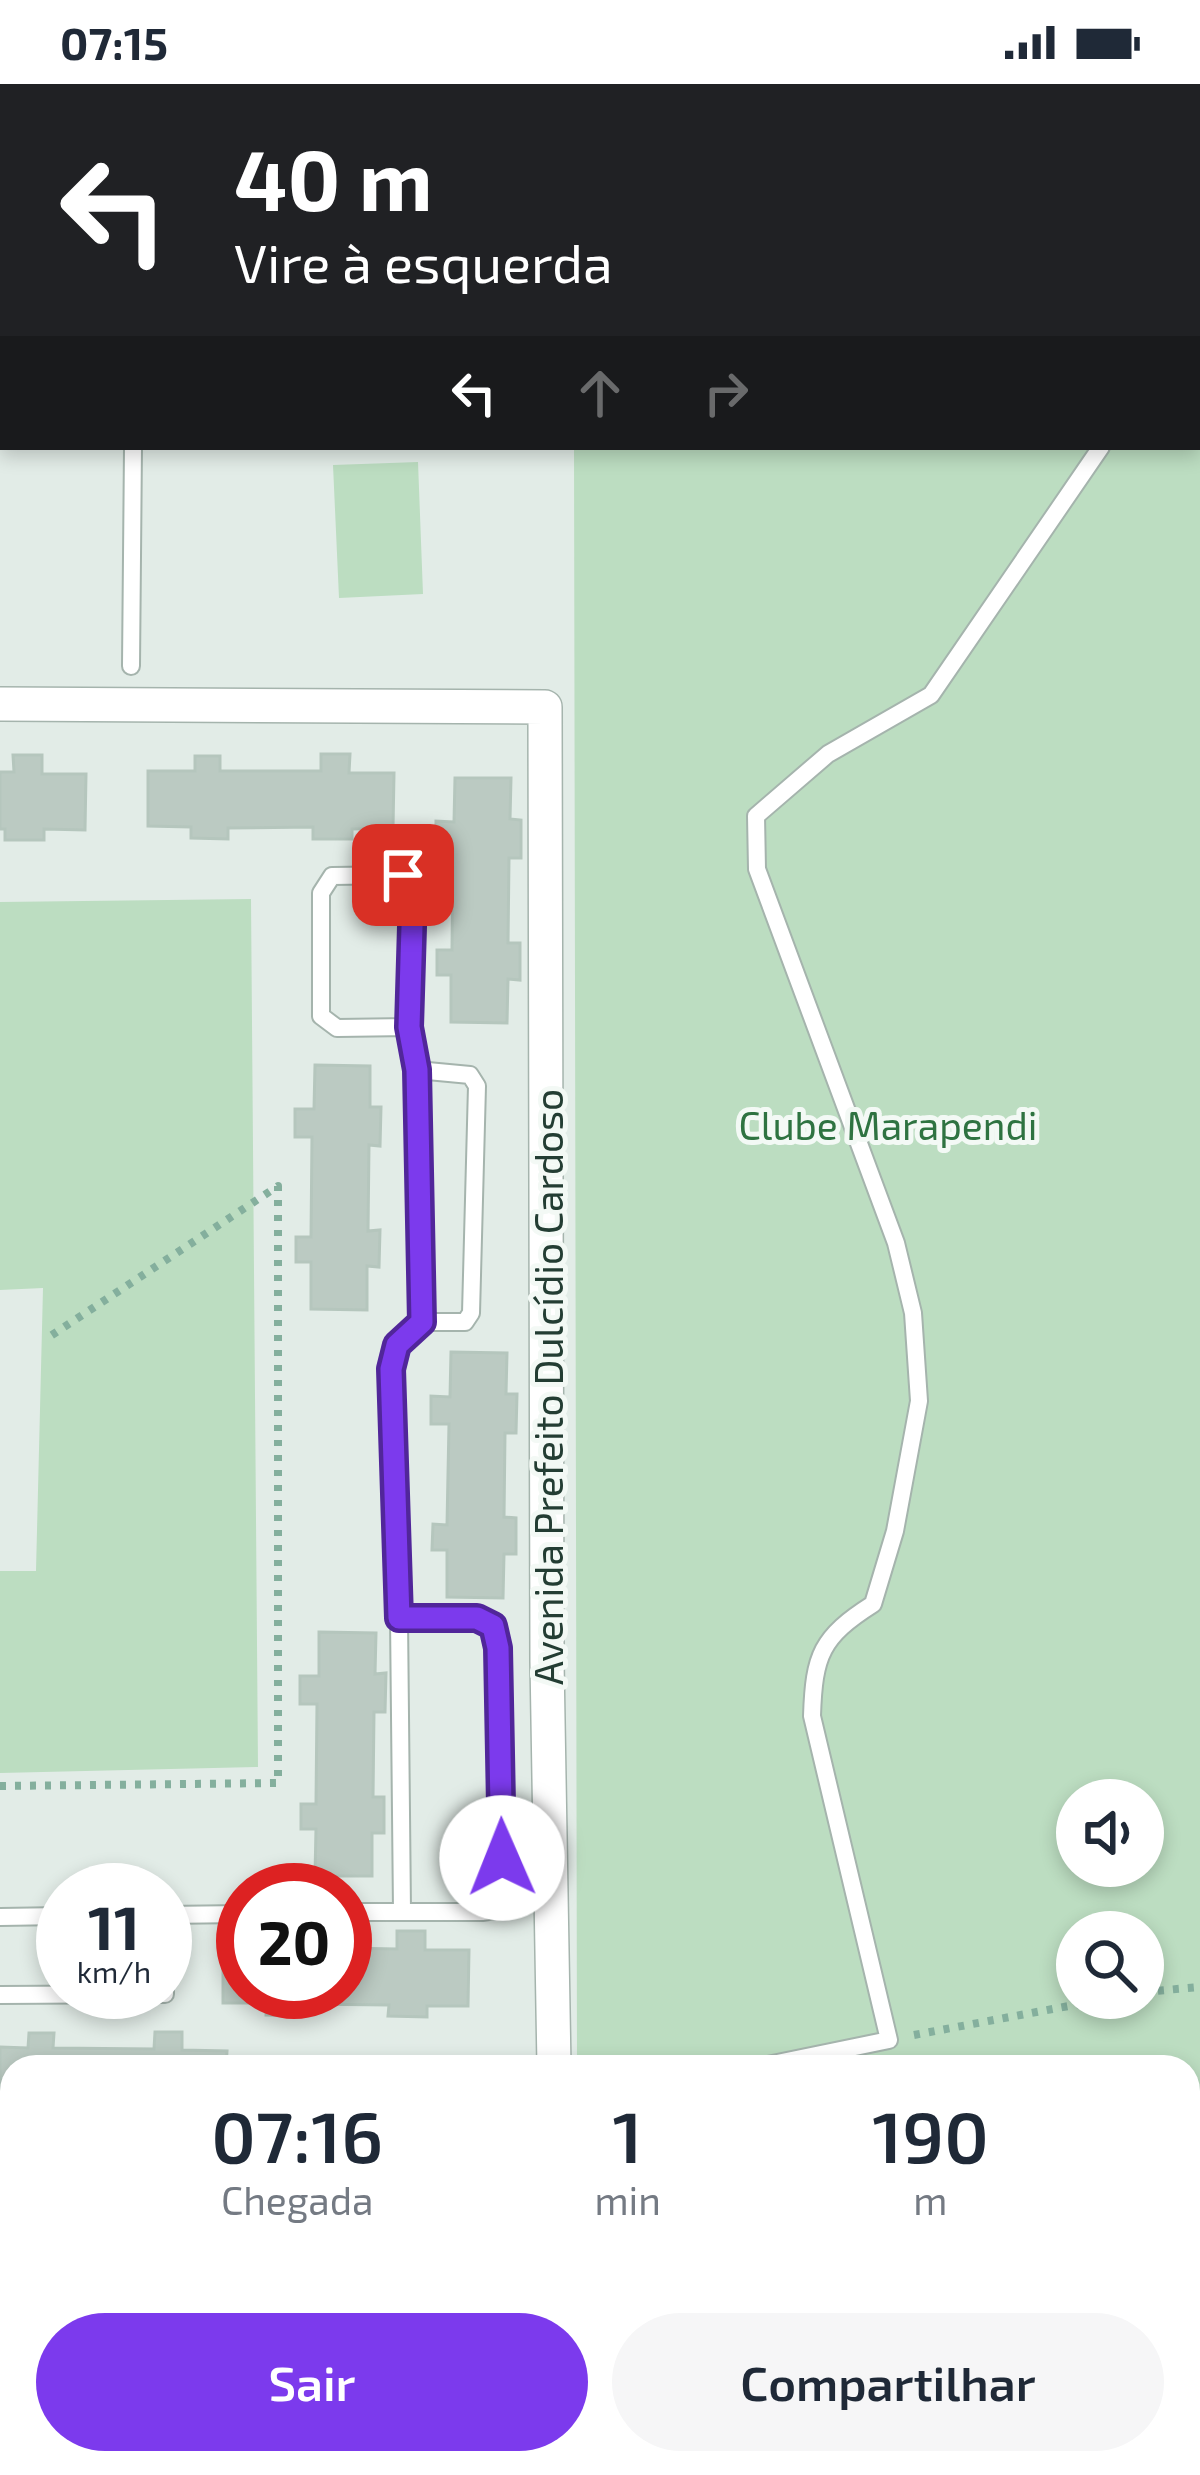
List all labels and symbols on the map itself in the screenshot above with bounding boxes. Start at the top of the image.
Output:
pin [352,824,454,926]
street label: Avenida Prefeito Dulcídio Cardoso [524,1089,571,1685]
park label: Clube Marapendi [739,1101,1037,1148]
position arrow [439,1795,565,1921]
speed limit sign: 20 [216,1863,372,2019]

